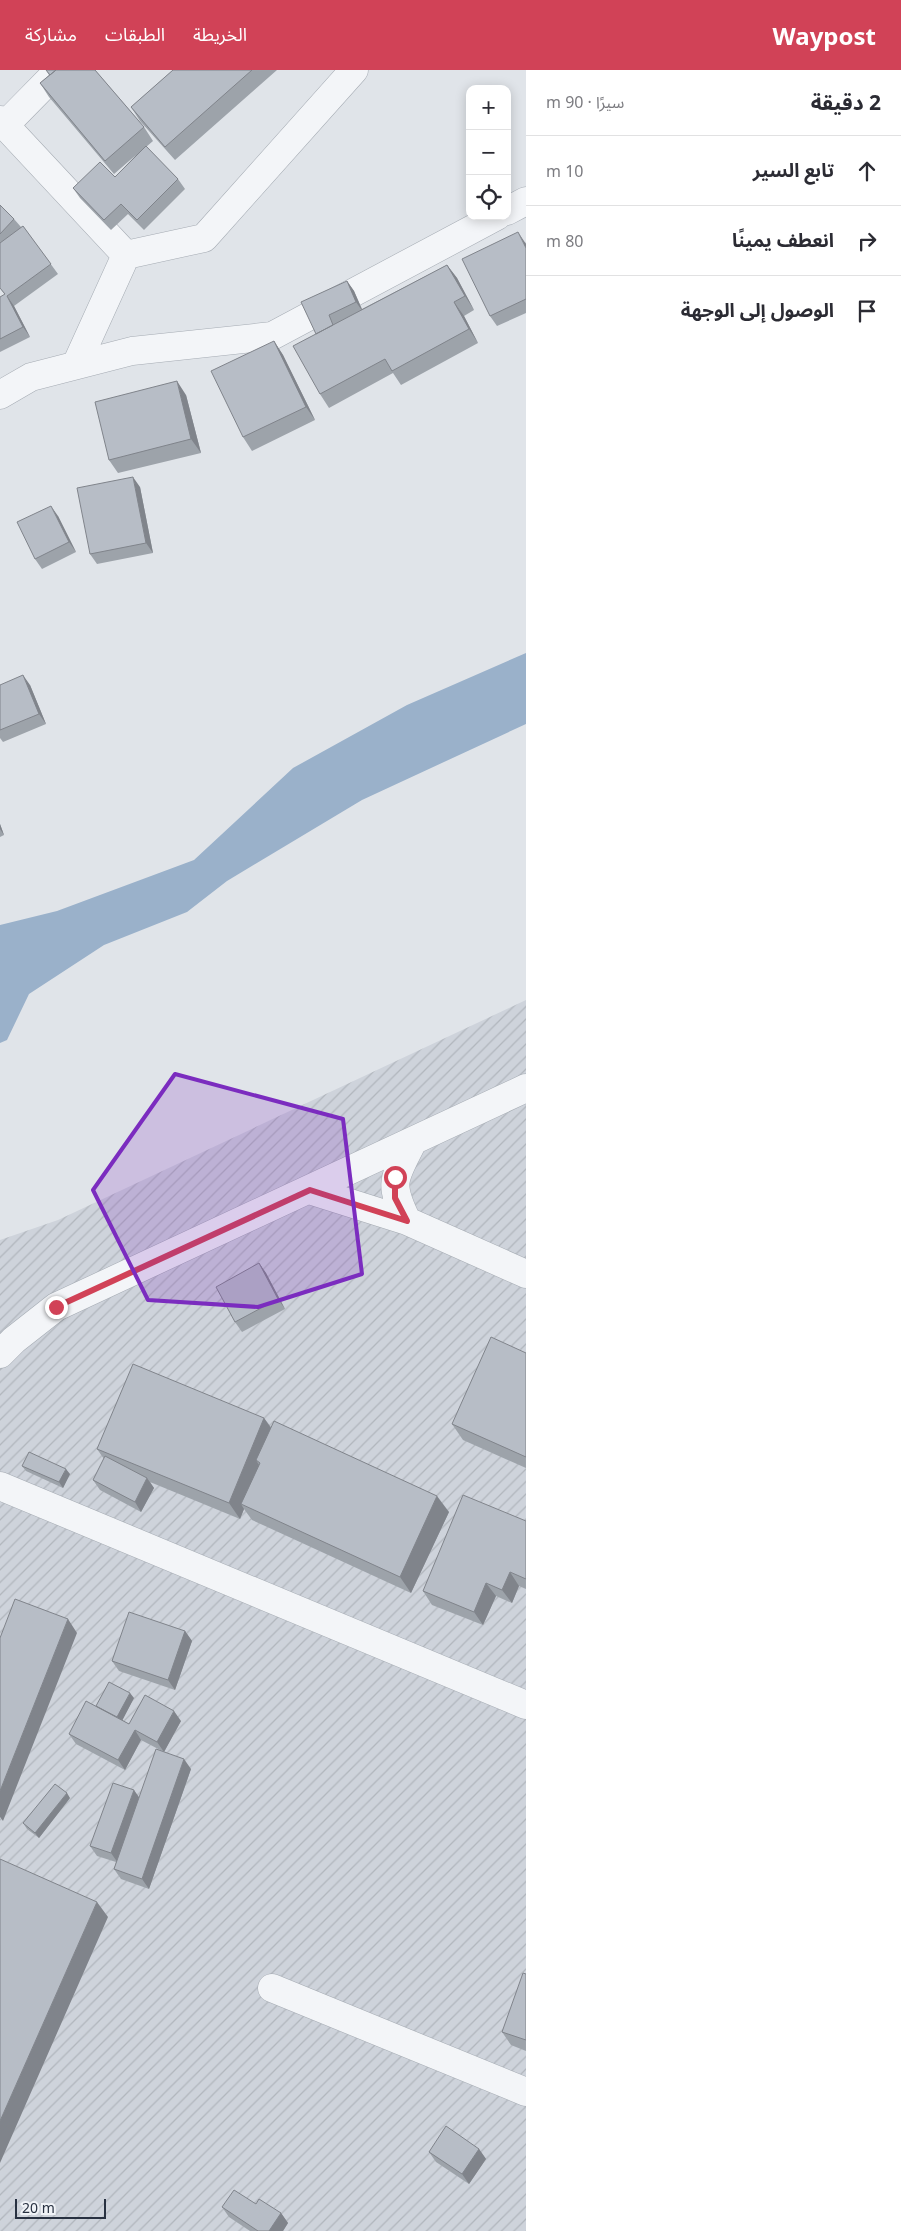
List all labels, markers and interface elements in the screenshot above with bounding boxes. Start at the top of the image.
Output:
text: Waypost [773,19,876,52]
text: مشاركة [25,22,77,46]
text: الطبقات [105,22,165,46]
text: الخريطة [193,22,247,46]
map controls [466,85,511,220]
button: + [466,85,511,130]
text: 2 دقيقة [811,88,881,116]
text: سيرًا · 90 m [546,91,624,113]
button: − [466,130,511,175]
text: تابع السير [753,157,834,183]
icon: ahead [853,157,881,185]
text: 10 m [546,160,583,182]
button: locate [466,175,511,220]
text: انعطف يمينًا [732,227,834,253]
icon: right [853,227,881,255]
text: 80 m [546,230,583,252]
text: الوصول إلى الوجهة [681,297,834,323]
icon: arrive [853,297,881,325]
route start [384,1166,407,1189]
route end [45,1296,68,1319]
scale bar [15,2196,106,2219]
text: 20 m [22,2198,55,2217]

